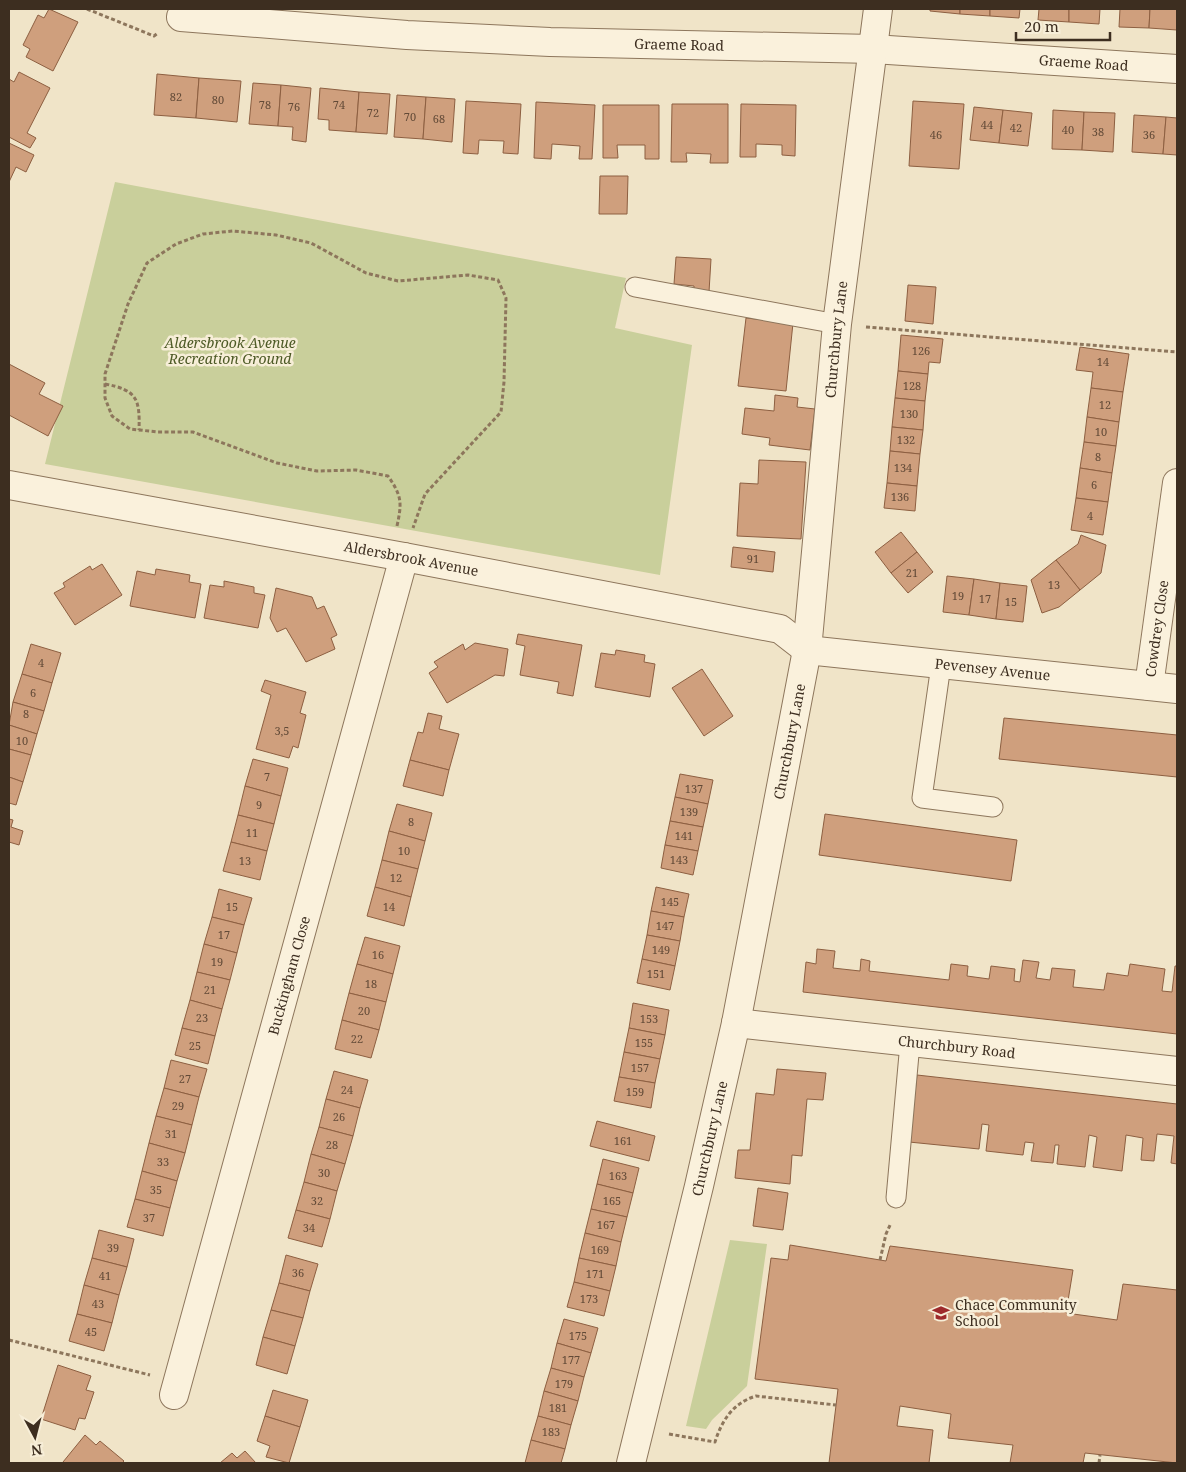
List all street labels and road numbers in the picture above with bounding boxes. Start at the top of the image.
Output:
street label: Graeme Road [634,34,725,55]
street label: Graeme Road [1038,50,1129,75]
street label: Churchbury Lane [820,280,852,399]
street label: Aldersbrook Avenue [343,536,480,580]
street label: Cowdrey Close [1140,579,1173,678]
street label: Pevensey Avenue [934,654,1051,685]
street label: Churchbury Lane [769,682,809,801]
street label: Buckingham Close [263,914,314,1037]
street label: Churchbury Road [897,1031,1017,1062]
street label: Churchbury Lane [687,1079,732,1198]

